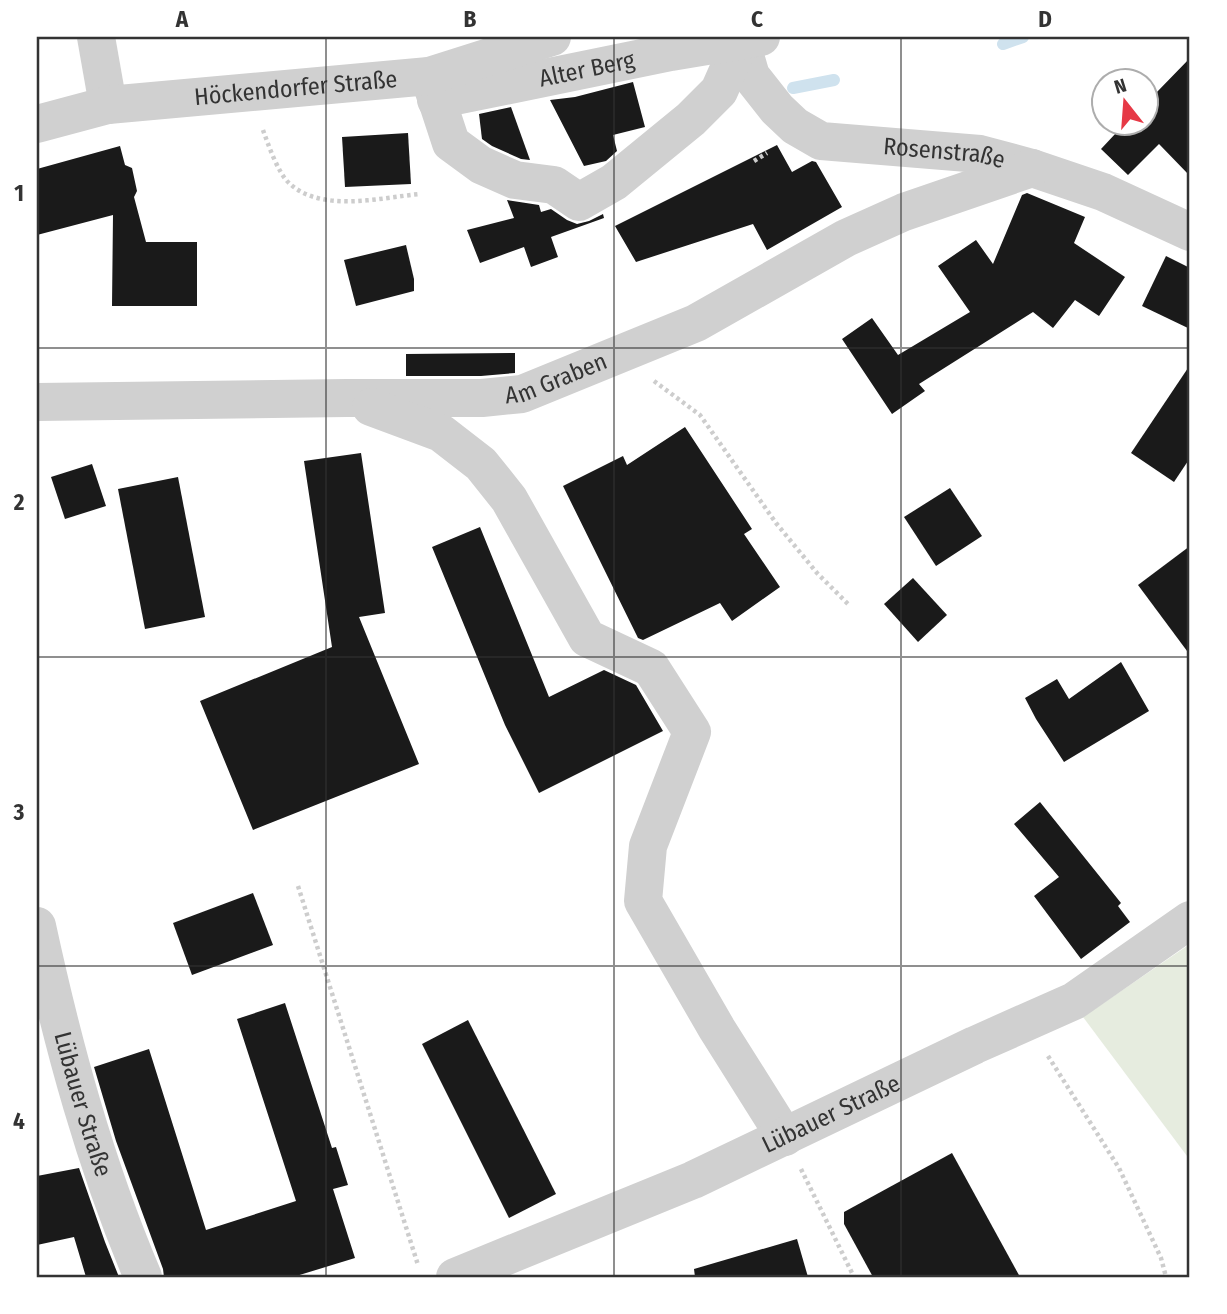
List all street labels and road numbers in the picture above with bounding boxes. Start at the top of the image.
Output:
street label: Alter Berg [537,46,638,93]
street label: Höckendorfer Straße [193,65,398,111]
street label: Rosenstraße [882,132,1008,174]
street label: Am Graben [504,347,611,410]
street label: Lübauer Straße [48,1029,118,1180]
street label: Lübauer Straße [758,1069,904,1159]

